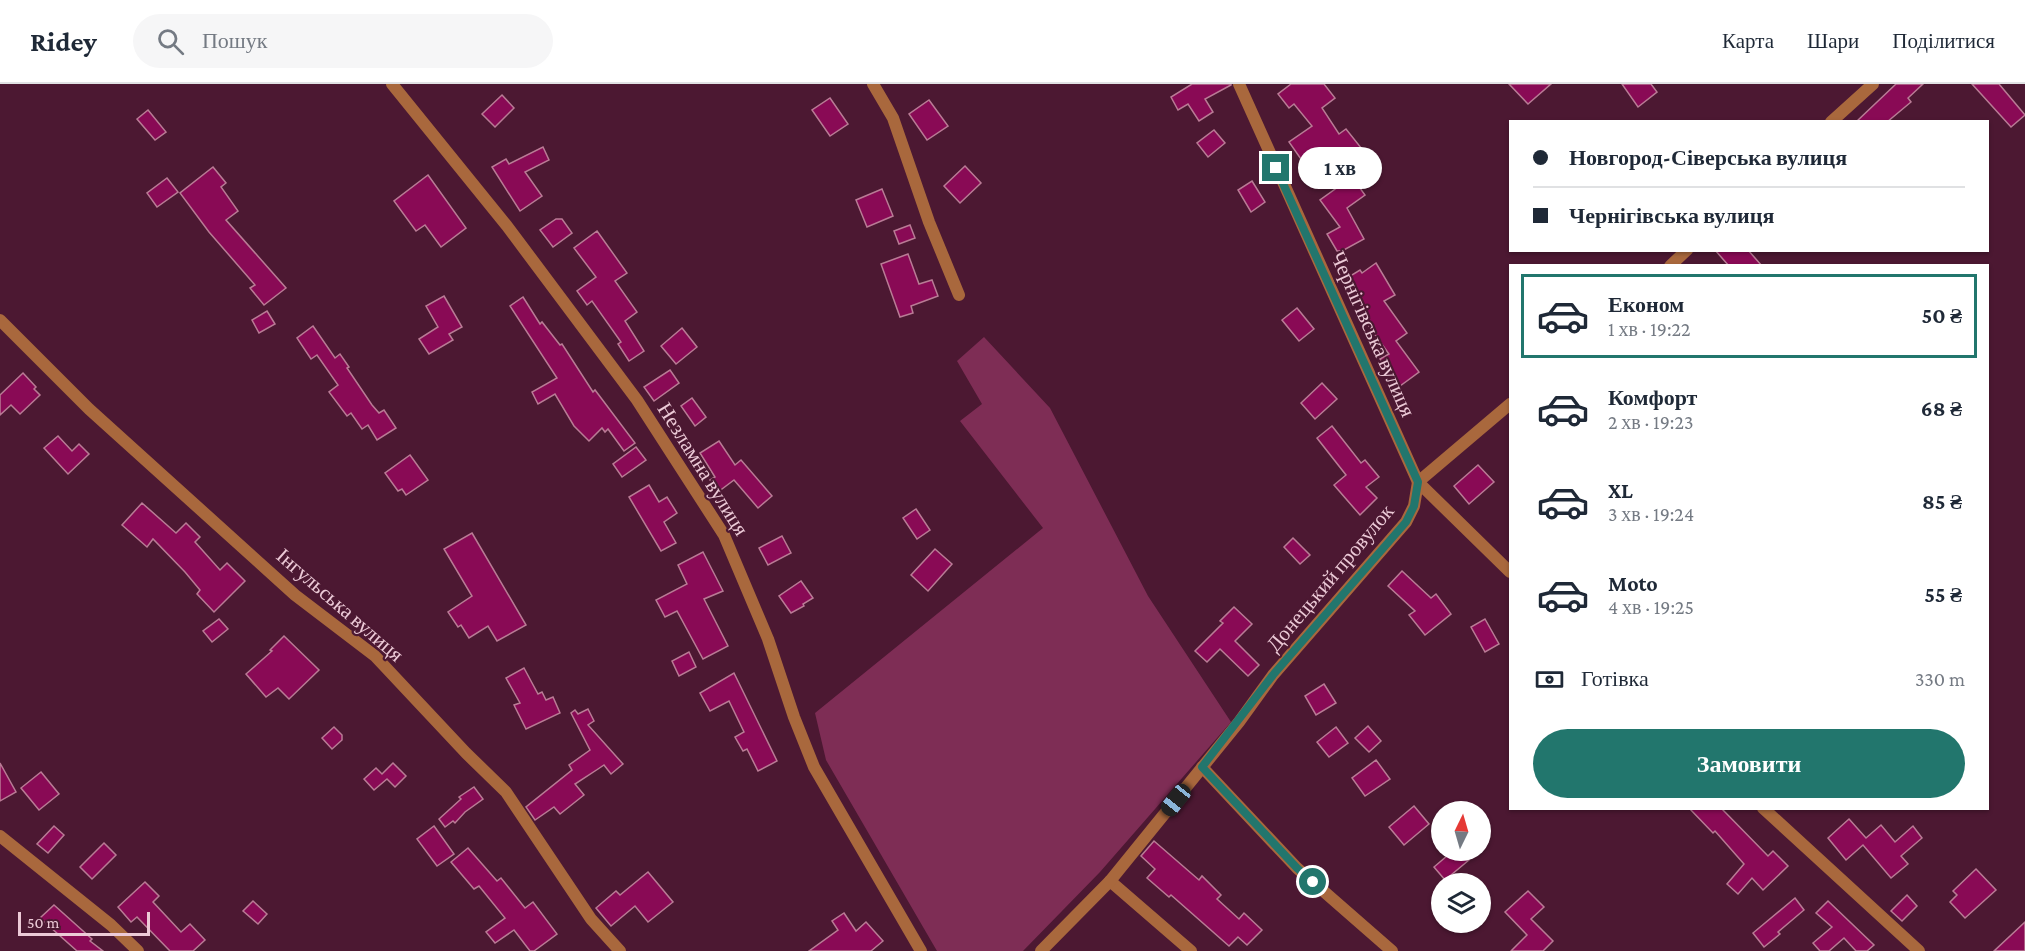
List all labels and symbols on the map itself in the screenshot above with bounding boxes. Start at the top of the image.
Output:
callout: 1 хв [1297,147,1381,189]
route end [1262,154,1289,181]
street label: Чернігівська вулиця [1326,248,1420,421]
street label: Незламна вулиця [653,398,754,540]
street label: Донецький провулок [1261,499,1399,657]
street label: Інгульська вулиця [272,543,408,667]
car [1158,780,1194,820]
north arrow [1431,801,1491,861]
route start [1299,868,1326,895]
scale bar [18,909,150,936]

